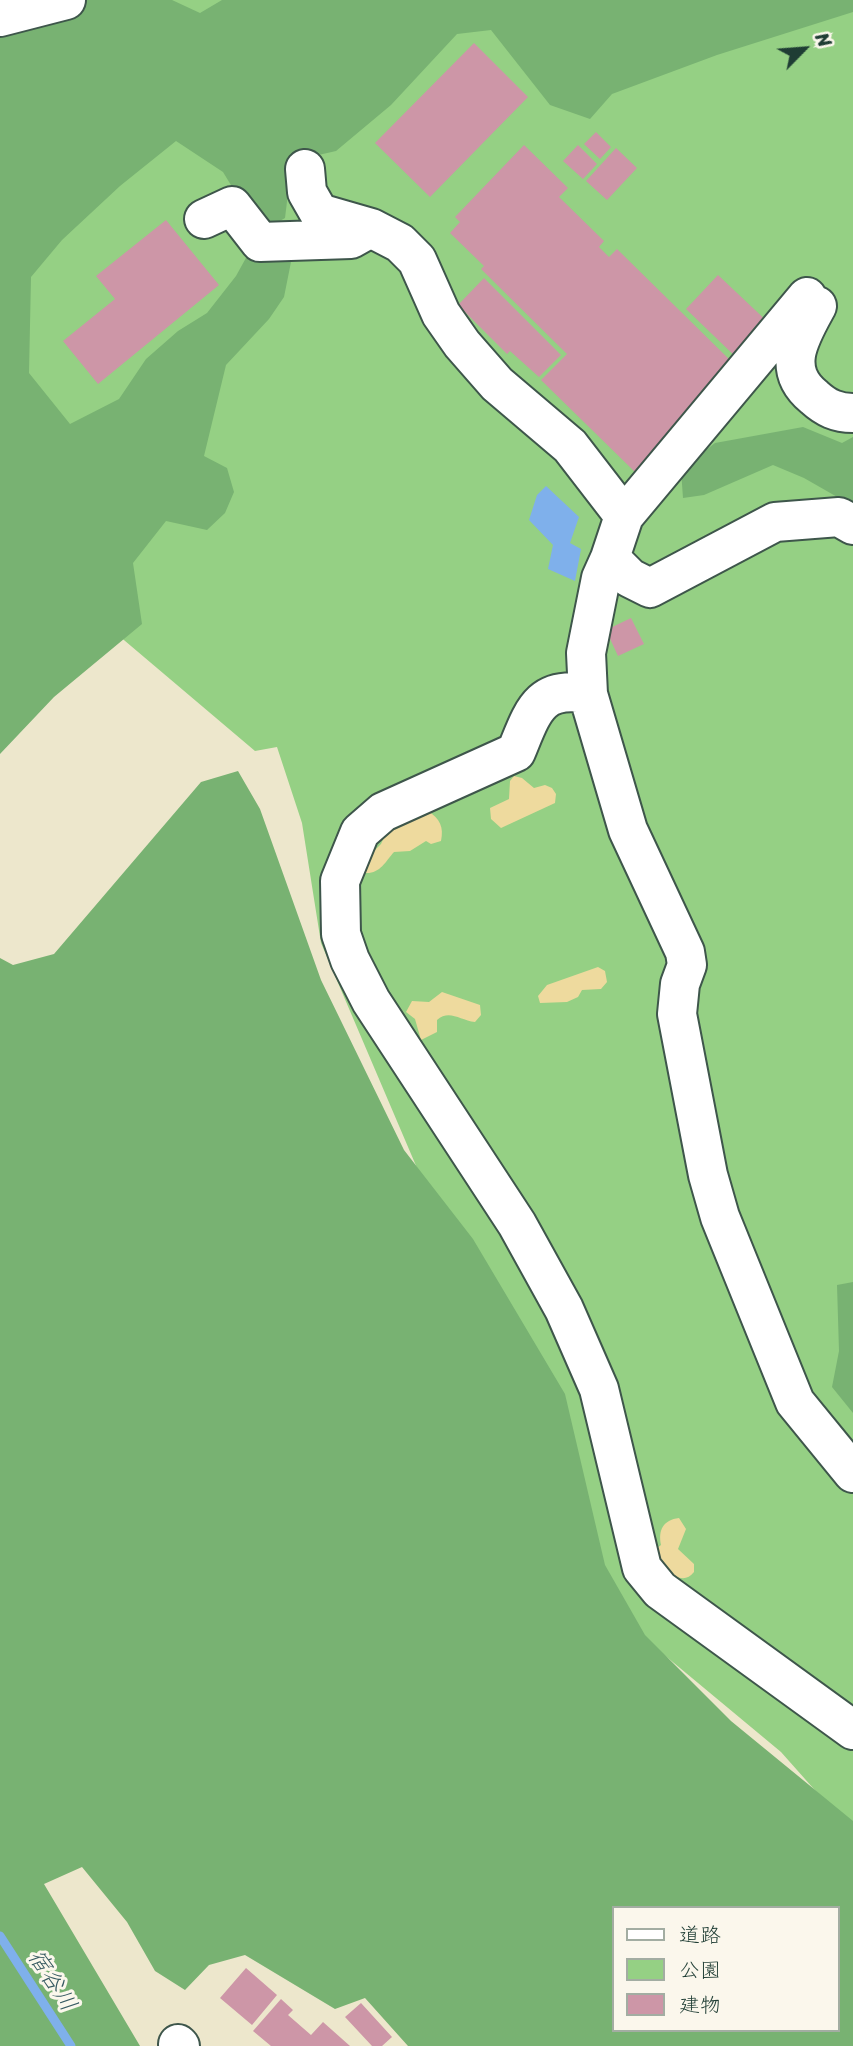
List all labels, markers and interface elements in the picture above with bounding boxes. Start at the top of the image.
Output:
north arrow [769,14,839,84]
text: N [806,27,841,53]
legend [612,1906,839,2032]
text: 道路 [679,1916,721,1954]
water label: 宿谷川 [21,1945,81,2017]
text: 公園 [679,1951,721,1989]
text: 建物 [679,1986,721,2024]

